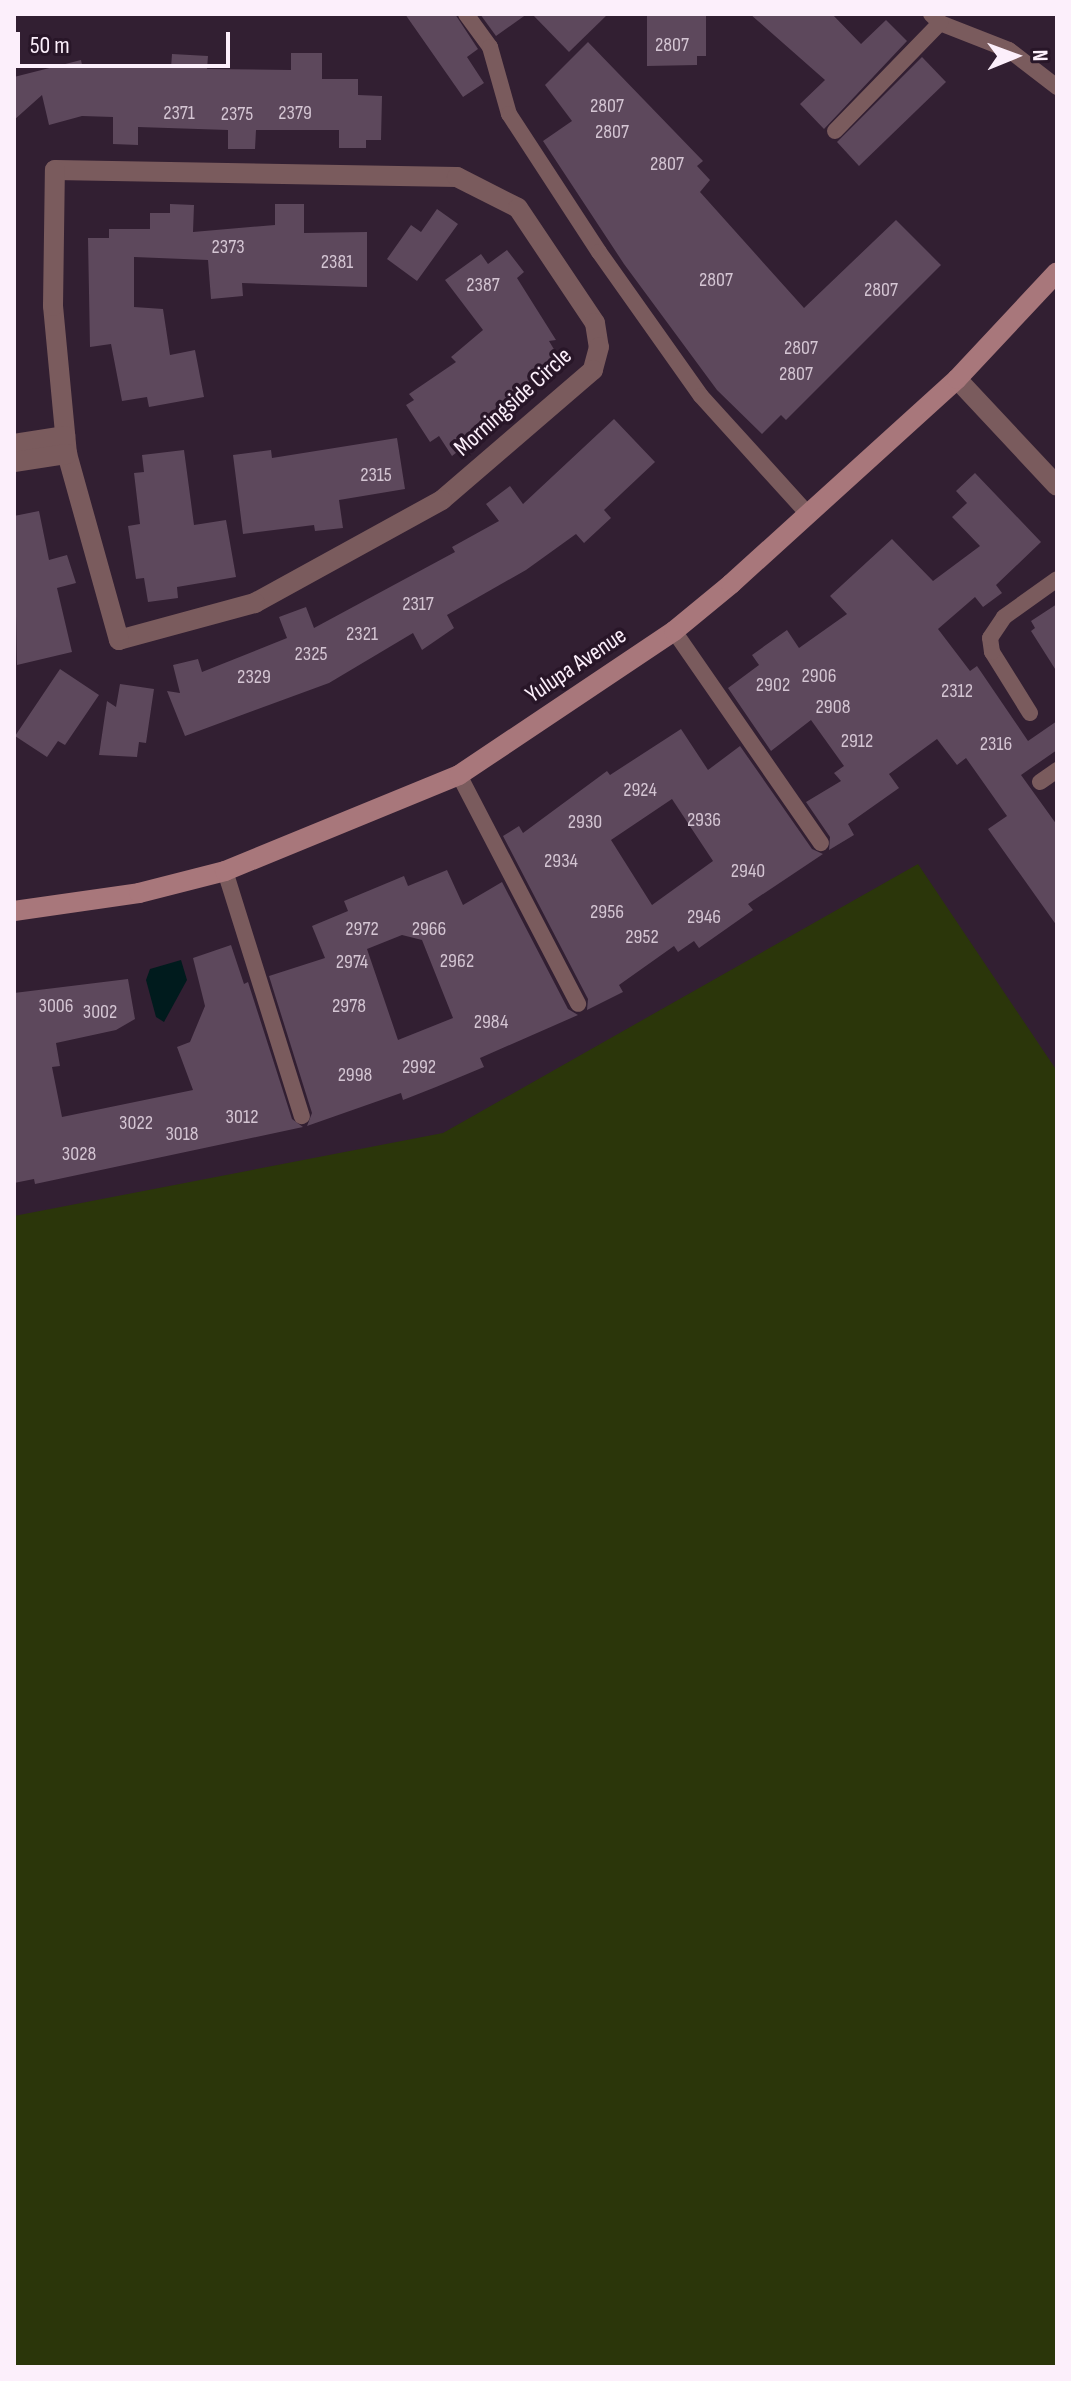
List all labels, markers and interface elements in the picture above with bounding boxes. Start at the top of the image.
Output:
scale bar [20,16,234,66]
north arrow [975,16,1055,96]
text: 50 m [30,31,70,60]
house number: 2807 [655,33,689,57]
text: N [1026,49,1053,62]
house number: 2807 [590,94,624,118]
house number: 2371 [163,101,195,125]
house number: 2379 [278,101,312,125]
house number: 2375 [221,102,253,126]
house number: 2807 [595,120,629,144]
house number: 2807 [650,152,684,176]
house number: 2373 [211,235,245,259]
house number: 2381 [321,250,353,274]
house number: 2807 [699,268,733,292]
house number: 2387 [466,273,500,297]
house number: 2807 [864,278,898,302]
house number: 2807 [784,336,818,360]
street label: Morningside Circle [448,342,578,462]
house number: 2807 [779,362,813,386]
house number: 2315 [360,463,392,487]
house number: 2317 [402,592,434,616]
street label: Yulupa Avenue [520,621,632,709]
house number: 2321 [346,622,378,646]
house number: 2325 [295,642,327,666]
house number: 2906 [802,664,836,688]
house number: 2329 [237,665,271,689]
house number: 2902 [756,673,790,697]
house number: 2312 [941,679,973,703]
house number: 2908 [816,695,850,719]
house number: 2912 [841,729,873,753]
house number: 2316 [980,732,1012,756]
house number: 2924 [623,778,657,802]
house number: 2936 [687,808,721,832]
house number: 2930 [568,810,602,834]
house number: 2934 [544,849,578,873]
house number: 2940 [731,859,765,883]
house number: 2956 [590,900,624,924]
house number: 2946 [687,905,721,929]
house number: 2972 [345,917,379,941]
house number: 2966 [412,917,446,941]
house number: 2952 [625,925,659,949]
house number: 2962 [440,949,474,973]
house number: 2974 [336,950,368,974]
house number: 3006 [39,994,73,1018]
house number: 2978 [332,994,366,1018]
house number: 3002 [83,1000,117,1024]
house number: 2984 [474,1010,508,1034]
house number: 2992 [402,1055,436,1079]
house number: 2998 [338,1063,372,1087]
house number: 3012 [226,1105,258,1129]
house number: 3022 [119,1111,153,1135]
house number: 3018 [165,1122,199,1146]
house number: 3028 [62,1142,96,1166]

